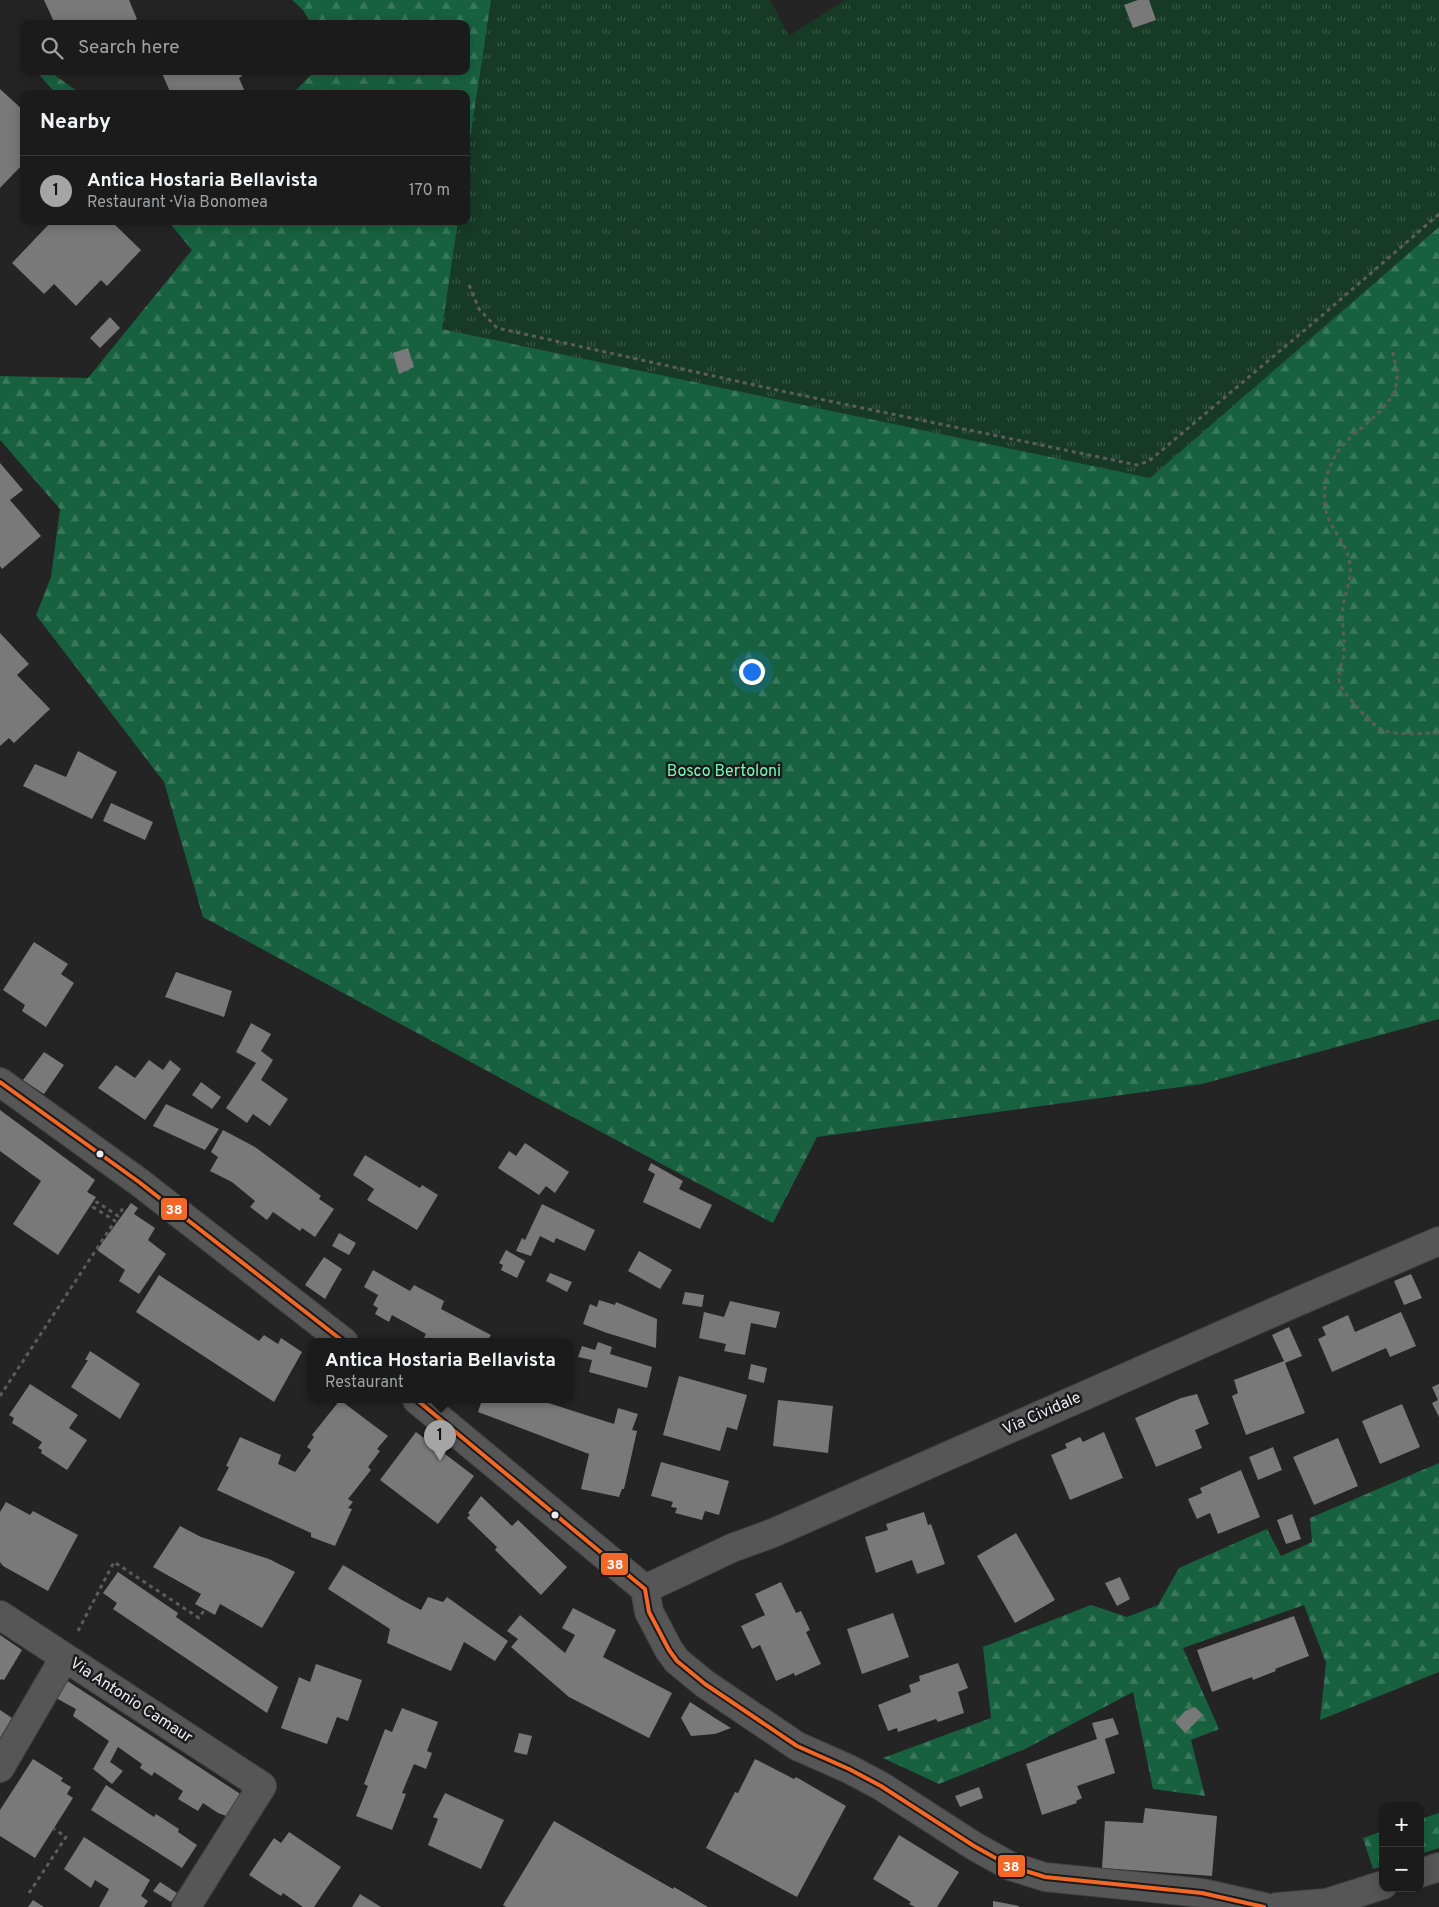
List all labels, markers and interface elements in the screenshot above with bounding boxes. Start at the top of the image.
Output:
search box [20,20,470,75]
icon: search [38,34,66,62]
text: Search here [78,36,180,60]
text: Nearby [40,109,111,136]
text: Antica Hostaria Bellavista [87,169,318,193]
text: 1 [53,181,59,201]
text: 170 m [409,181,450,201]
text: Restaurant · Via Bonomea [87,193,268,213]
your location [739,659,765,685]
park label: Bosco Bertoloni [667,762,781,782]
unlabelled marker [95,1149,105,1159]
line badge: 38 [160,1197,188,1221]
text: 38 [165,1202,183,1219]
popup [308,1338,573,1403]
text: Antica Hostaria Bellavista [325,1349,556,1373]
text: Restaurant [325,1373,404,1393]
street label: Via Cividale [1000,1388,1084,1440]
pin: 1 [424,1420,456,1461]
unlabelled marker [550,1510,560,1520]
line badge: 38 [600,1552,629,1576]
text: 38 [606,1557,624,1574]
street label: Via Antonio Camaur [66,1654,196,1748]
map controls [1379,1802,1424,1892]
button: + [1379,1802,1424,1847]
button: − [1379,1847,1424,1892]
line badge: 38 [997,1854,1026,1878]
text: 38 [1002,1859,1020,1876]

